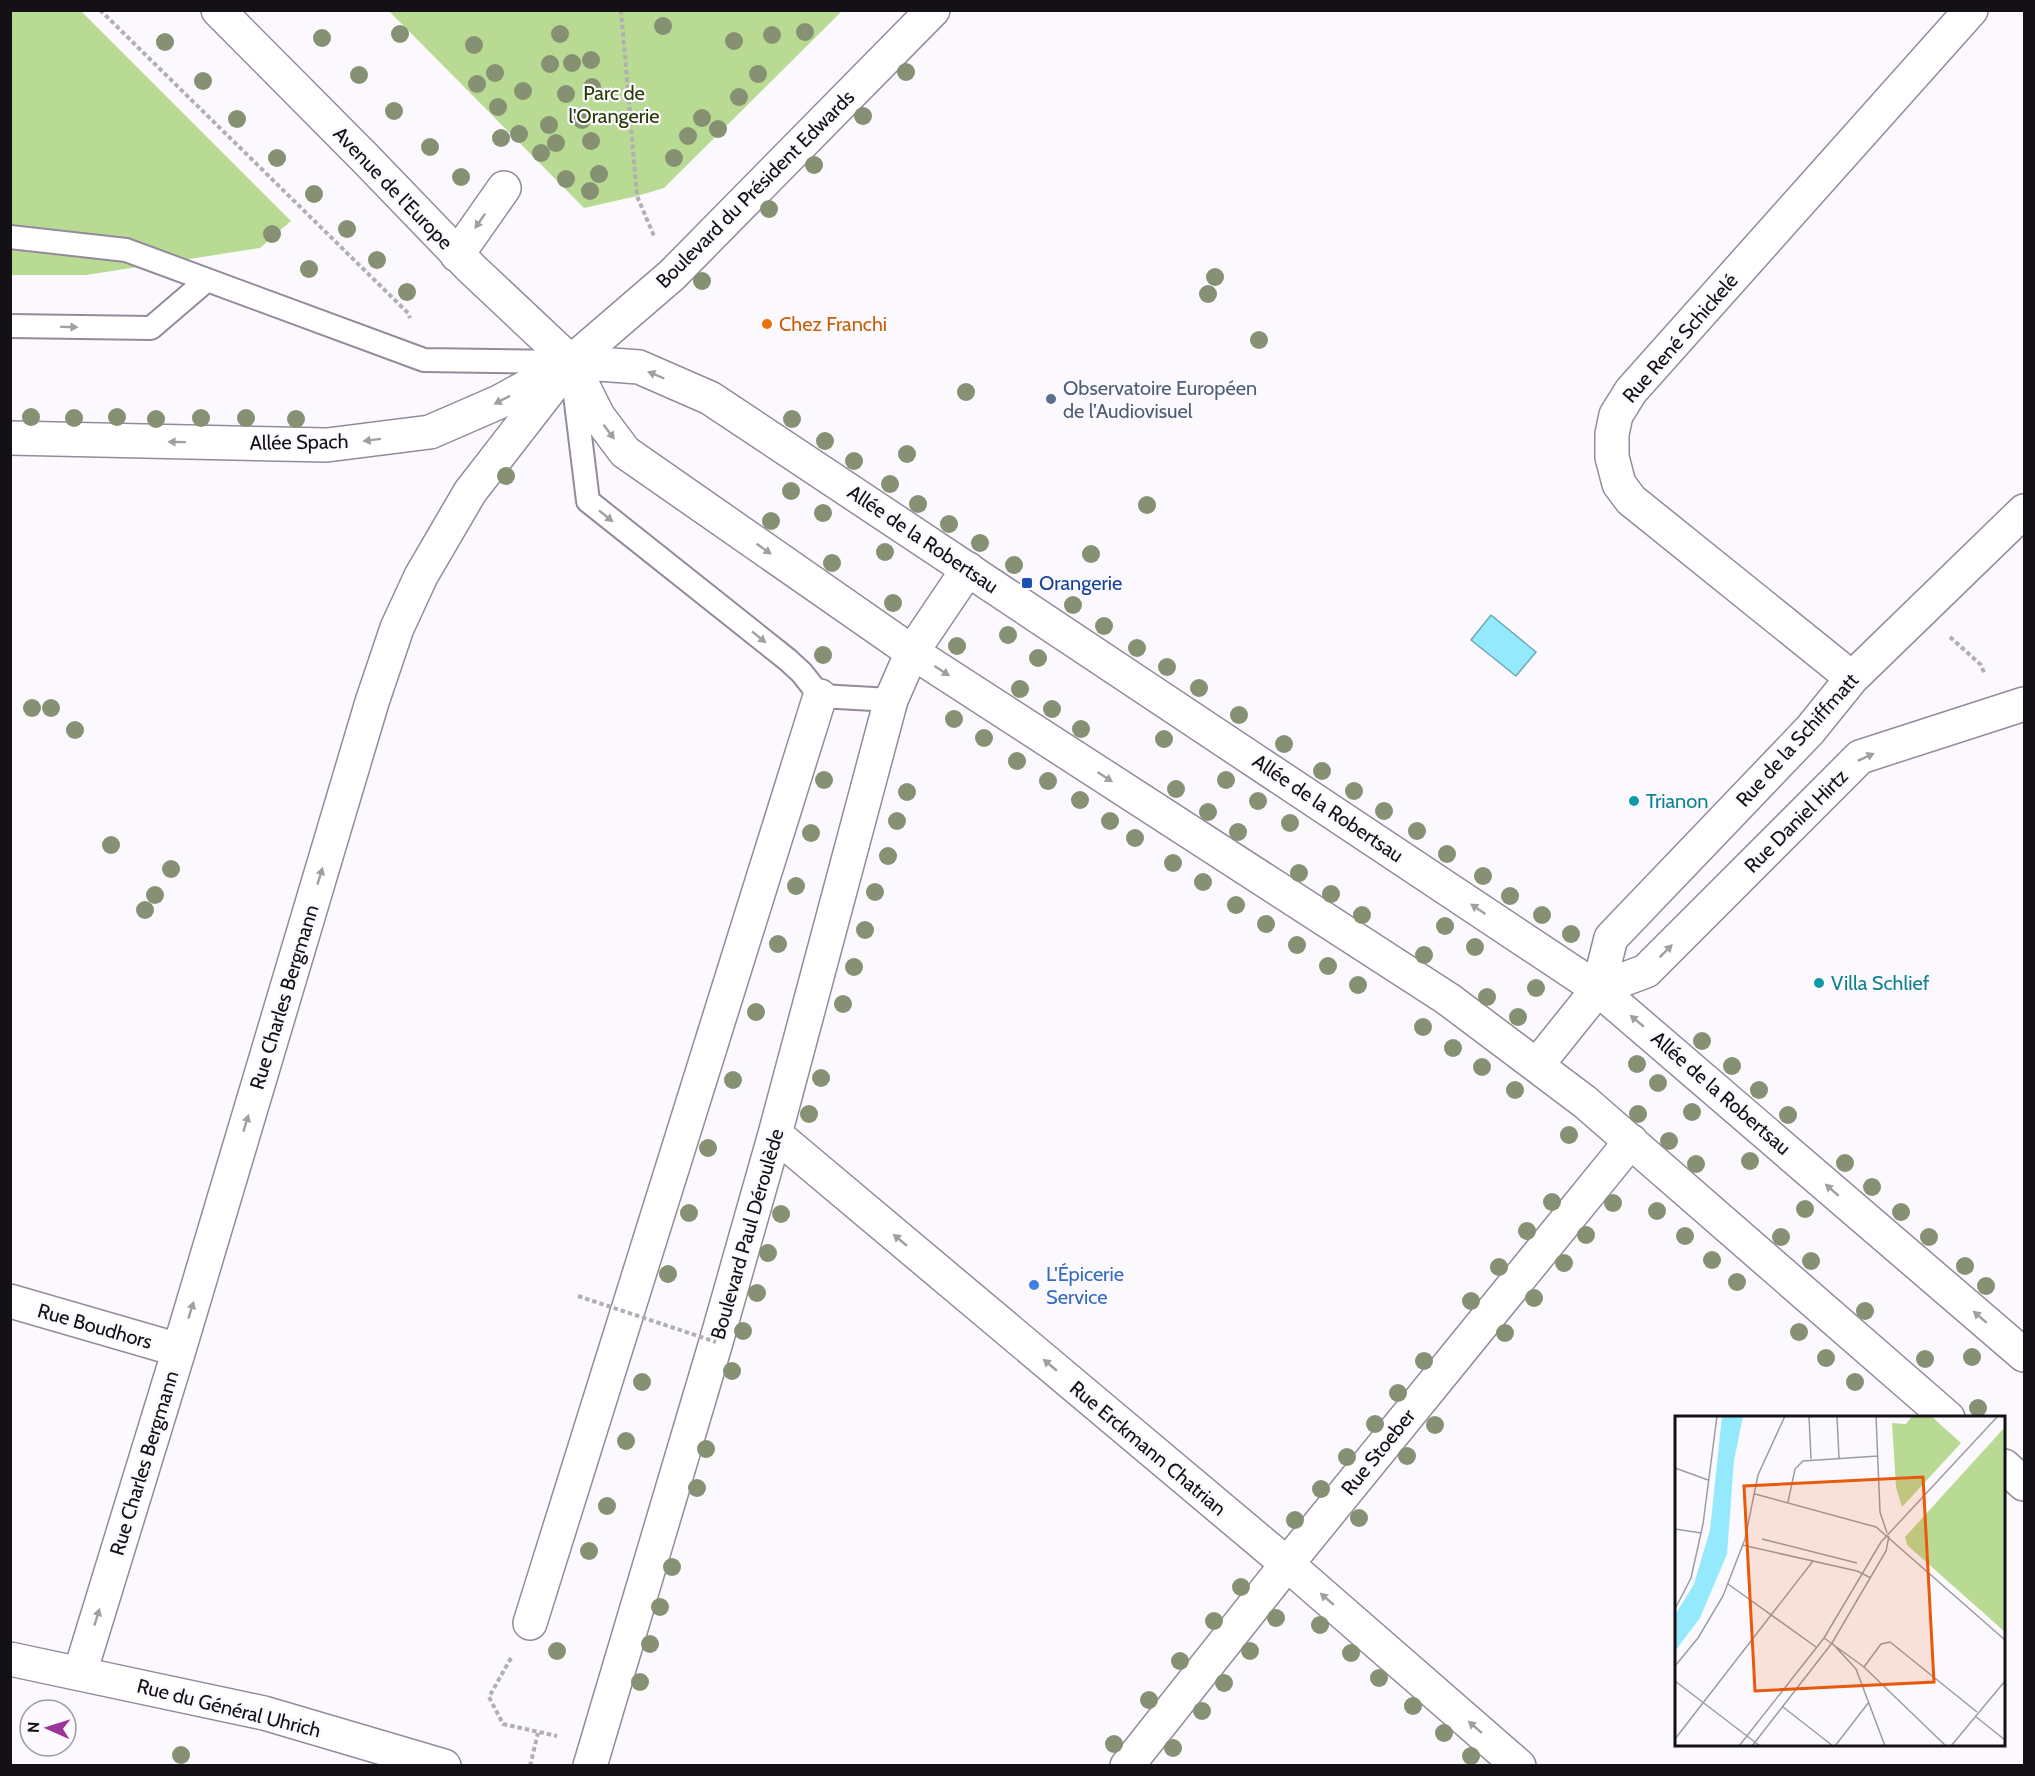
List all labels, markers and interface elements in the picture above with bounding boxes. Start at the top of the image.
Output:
park label: Parc de l'Orangerie [568,81,660,128]
street label: Boulevard du Président Edwards [651,85,859,293]
street label: Avenue de l'Europe [328,122,458,254]
one-way arrow [474,213,486,229]
street label: Rue René Schickelé [1617,268,1743,408]
place label: Chez Franchi [779,312,887,336]
marker: Chez Franchi [760,317,774,331]
one-way arrow [59,322,78,332]
one-way arrow [648,370,665,379]
place label: Observatoire Européen de l’Audiovisuel [1063,376,1257,423]
marker: Observatoire Européen de l’Audiovisuel [1044,392,1058,406]
one-way arrow [493,396,510,405]
one-way arrow [603,424,615,439]
street label: Allée Spach [249,429,349,455]
one-way arrow [362,435,381,444]
one-way arrow [168,437,187,446]
street label: Allée de la Robertsau [843,480,1003,598]
one-way arrow [599,509,614,521]
one-way arrow [756,543,772,554]
place label: Orangerie [1039,571,1122,595]
marker: Orangerie [1020,576,1034,590]
one-way arrow [751,631,767,644]
one-way arrow [934,665,950,676]
street label: Rue de la Schiffmatt [1731,668,1863,812]
street label: Allée de la Robertsau [1248,749,1408,867]
one-way arrow [1857,752,1874,761]
street label: Rue Daniel Hirtz [1739,764,1853,878]
one-way arrow [1097,771,1113,783]
place label: Trianon [1646,789,1708,813]
marker: Trianon [1627,794,1641,808]
one-way arrow [316,867,325,885]
street label: Rue Charles Bergmann [245,902,323,1092]
one-way arrow [1470,903,1486,914]
one-way arrow [1659,944,1673,958]
place label: Villa Schlief [1831,971,1930,995]
marker: Villa Schlief [1812,976,1826,990]
one-way arrow [1630,1015,1645,1028]
street label: Allée de la Robertsau [1646,1026,1796,1160]
one-way arrow [242,1114,251,1132]
street label: Boulevard Paul Déroulède [705,1126,789,1342]
one-way arrow [1825,1183,1840,1196]
one-way arrow [893,1234,908,1247]
place label: L'Épicerie Service [1046,1262,1124,1309]
marker: L'Épicerie Service [1027,1278,1041,1292]
street label: Rue Boudhors [35,1298,155,1354]
one-way arrow [187,1301,196,1319]
one-way arrow [1973,1311,1988,1324]
one-way arrow [1043,1359,1058,1372]
street label: Rue Charles Bergmann [105,1368,183,1558]
street label: Rue Erckmann Chatrian [1065,1376,1231,1520]
street label: Rue Stoeber [1336,1404,1420,1500]
inset map [1675,1416,2005,1746]
one-way arrow [1320,1592,1335,1606]
one-way arrow [93,1608,102,1626]
street label: Rue du Général Uhrich [135,1674,323,1742]
north arrow [18,1698,78,1758]
one-way arrow [1467,1720,1482,1734]
text: N [24,1721,43,1733]

